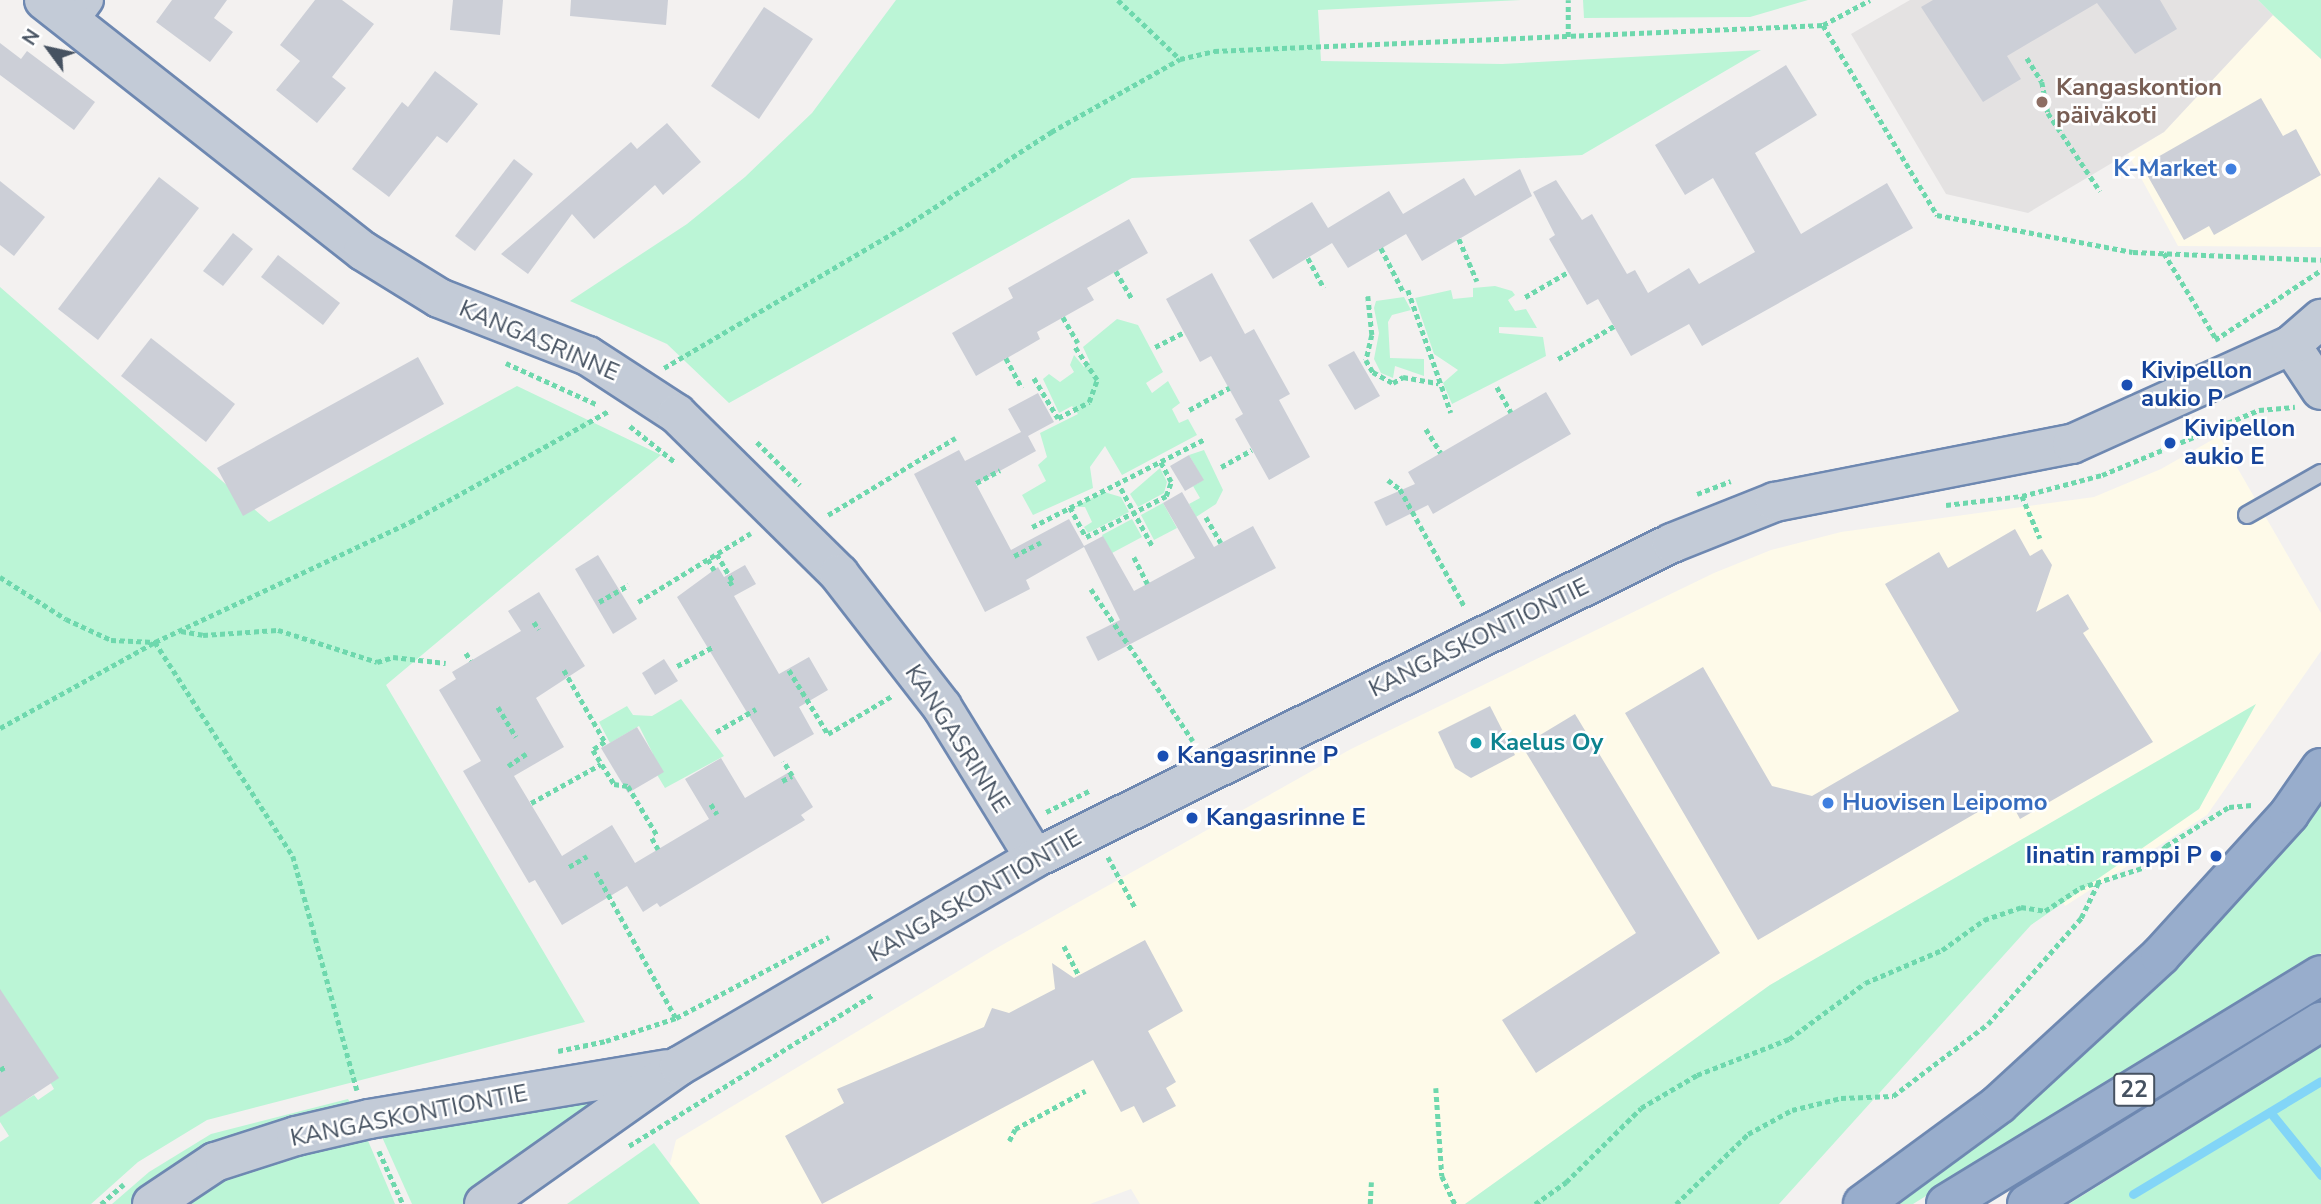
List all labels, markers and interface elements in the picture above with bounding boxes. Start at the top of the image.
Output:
north arrow [14,14,84,84]
text: N [17,25,46,51]
place label: Kangaskontion päiväkoti [2056,74,2222,130]
marker: Kangaskontion päiväkoti [2034,94,2050,110]
place label: K-Market [2113,155,2217,183]
marker: K-Market [2223,161,2239,177]
street label: KANGASRINNE [455,294,623,388]
place label: Kivipellon aukio P [2141,357,2252,413]
marker: Kivipellon aukio P [2119,377,2135,393]
place label: Kivipellon aukio E [2184,415,2295,471]
marker: Kivipellon aukio E [2162,435,2178,451]
street label: KANGASKONTIONTIE [1364,572,1594,704]
street label: KANGASRINNE [898,660,1016,818]
place label: Kaelus Oy [1490,729,1603,757]
marker: Kaelus Oy [1468,735,1484,751]
place label: Kangasrinne P [1177,742,1338,770]
marker: Kangasrinne P [1155,748,1171,764]
place label: Huovisen Leipomo [1842,789,2048,817]
marker: Huovisen Leipomo [1820,795,1836,811]
place label: Kangasrinne E [1206,804,1366,832]
marker: Kangasrinne E [1184,810,1200,826]
street label: KANGASKONTIONTIE [863,823,1087,969]
place label: Iinatin ramppi P [2026,842,2202,870]
marker: Iinatin ramppi P [2208,848,2224,864]
road number: 22 [2113,1070,2155,1110]
street label: KANGASKONTIONTIE [288,1079,530,1153]

